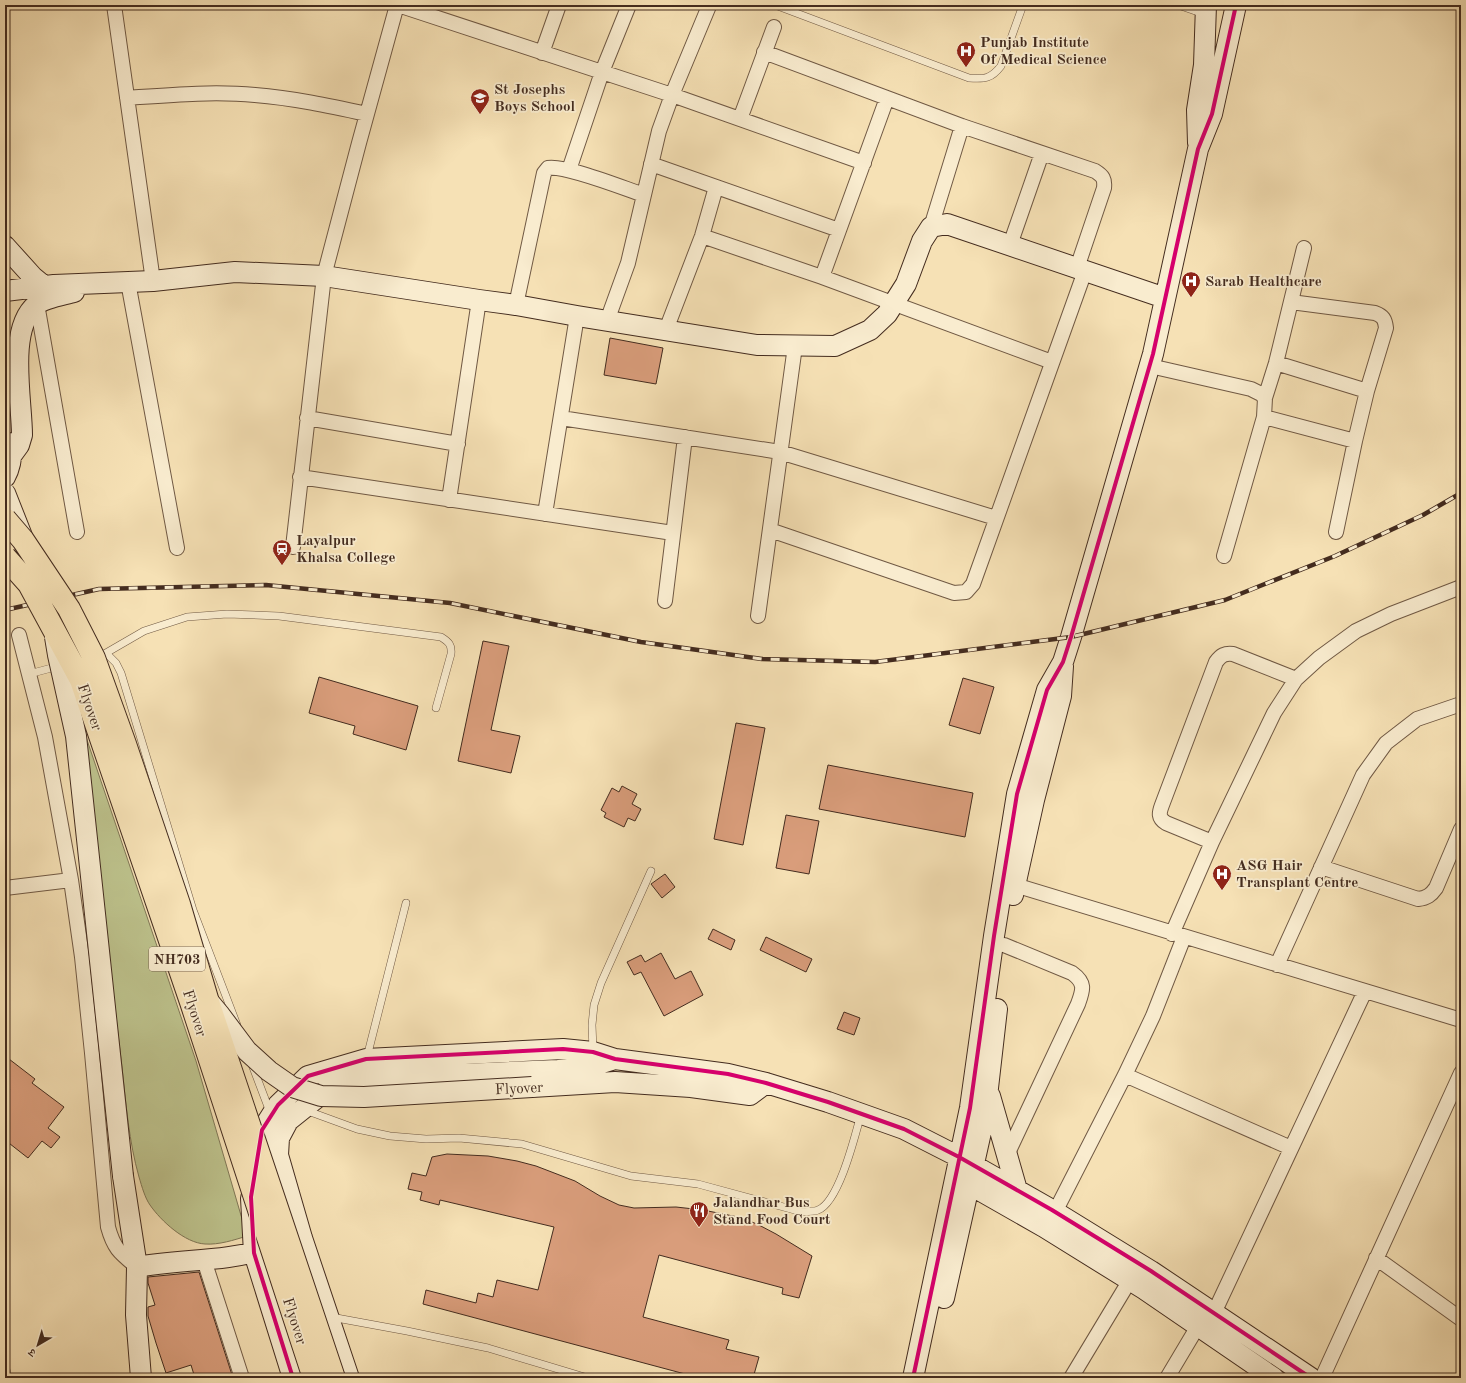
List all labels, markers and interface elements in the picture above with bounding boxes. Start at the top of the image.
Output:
place label: Punjab Institute Of Medical Science [980,36,1107,68]
hospital icon: Punjab Institute Of Medical Science [955,40,977,68]
place label: St Josephs Boys School [494,83,576,115]
school or university icon: St Josephs Boys School [469,87,491,115]
hospital icon: Sarab Healthcare [1180,270,1202,298]
place label: Sarab Healthcare [1205,275,1322,290]
place label: Layalpur Khalsa College [296,534,396,566]
station icon: Layalpur Khalsa College [271,538,293,566]
street label: Flyover [74,682,104,733]
place label: ASG Hair Transplant Centre [1236,859,1358,891]
hospital icon: ASG Hair Transplant Centre [1211,863,1233,891]
road number: NH703 [149,947,205,971]
street label: Flyover [179,988,208,1039]
street label: Flyover [494,1081,544,1098]
place label: Jalandhar Bus Stand Food Court [713,1196,831,1228]
restaurant icon: Jalandhar Bus Stand Food Court [688,1200,710,1228]
street label: Flyover [279,1296,308,1347]
north arrow [18,1325,58,1365]
text: उ [26,1345,39,1358]

